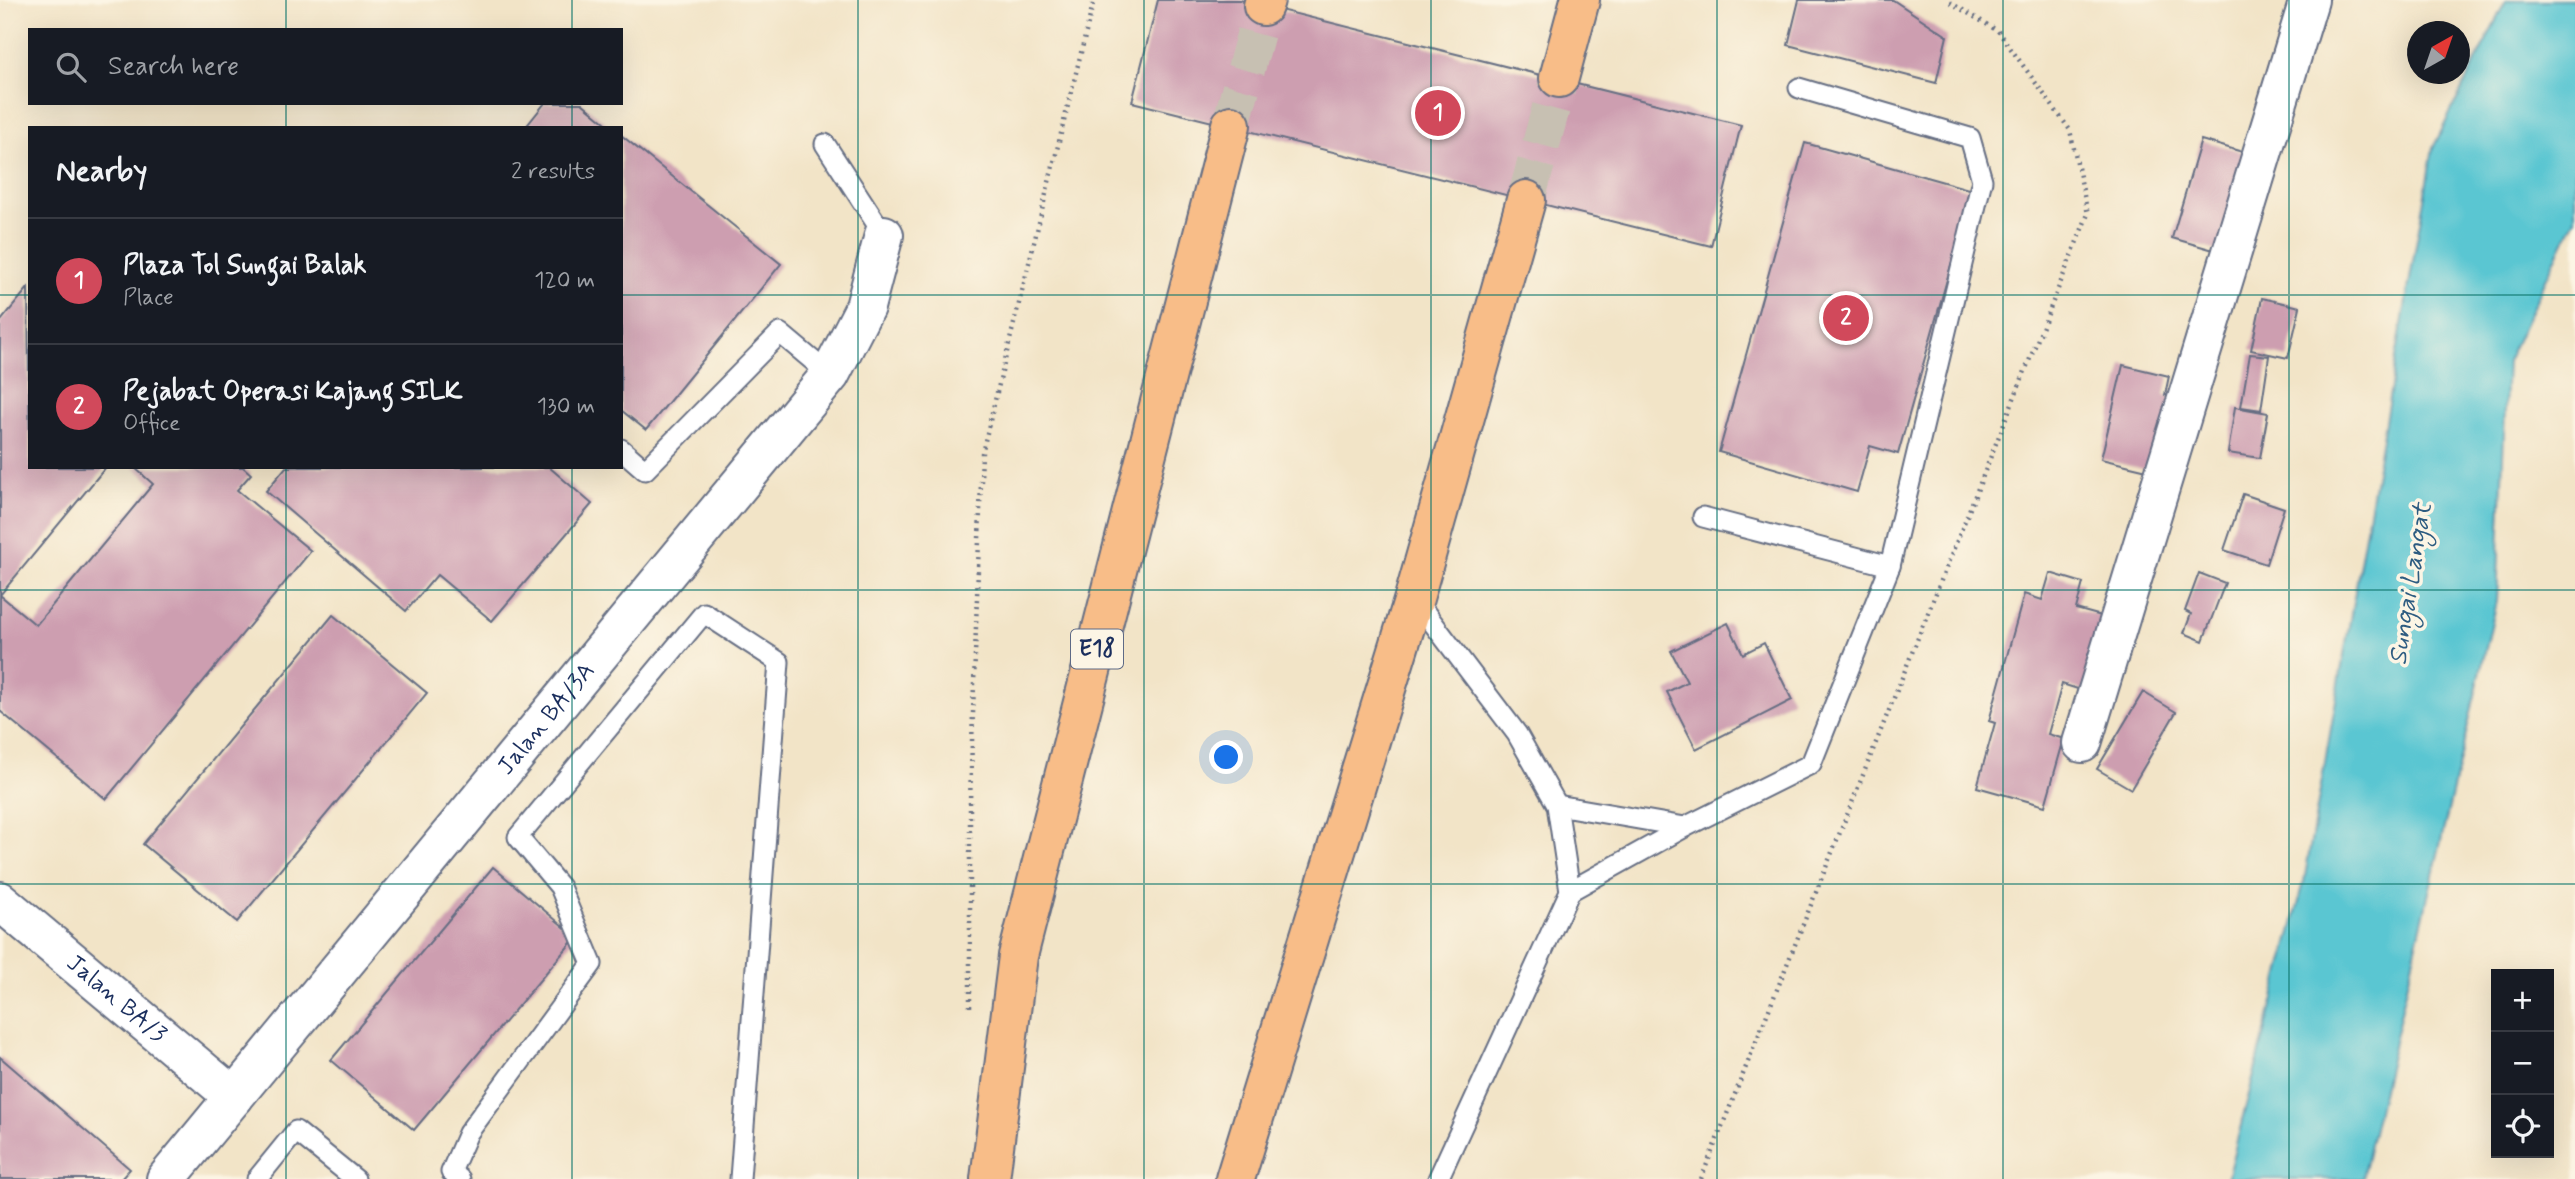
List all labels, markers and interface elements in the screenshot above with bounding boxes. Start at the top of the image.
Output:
north arrow [2407,21,2470,84]
search box [28,28,623,105]
icon: search [52,48,90,86]
text: Search here [108,50,239,84]
pin: 1 [1415,87,1461,139]
text: Nearby [56,152,147,191]
text: 2 results [511,157,595,187]
text: Plaza Tol Sungai Balak [123,249,366,283]
text: 1 [74,266,84,296]
text: 120 m [534,266,595,296]
text: Place [123,283,174,313]
pin: 2 [1823,292,1869,344]
text: Pejabat Operasi Kajang SILK [123,375,463,409]
text: 2 [73,392,85,422]
text: 130 m [537,392,595,422]
text: Office [123,409,180,439]
water label: Sungai Langat [2381,499,2443,668]
road number: E18 [1071,629,1123,668]
street label: Jalan BA/3A [491,656,602,781]
your location [1209,740,1243,774]
street label: Jalan BA/3 [60,948,173,1049]
map controls [2491,969,2554,1158]
button: + [2491,969,2554,1032]
button: − [2491,1032,2554,1095]
button: locate [2491,1095,2554,1158]

